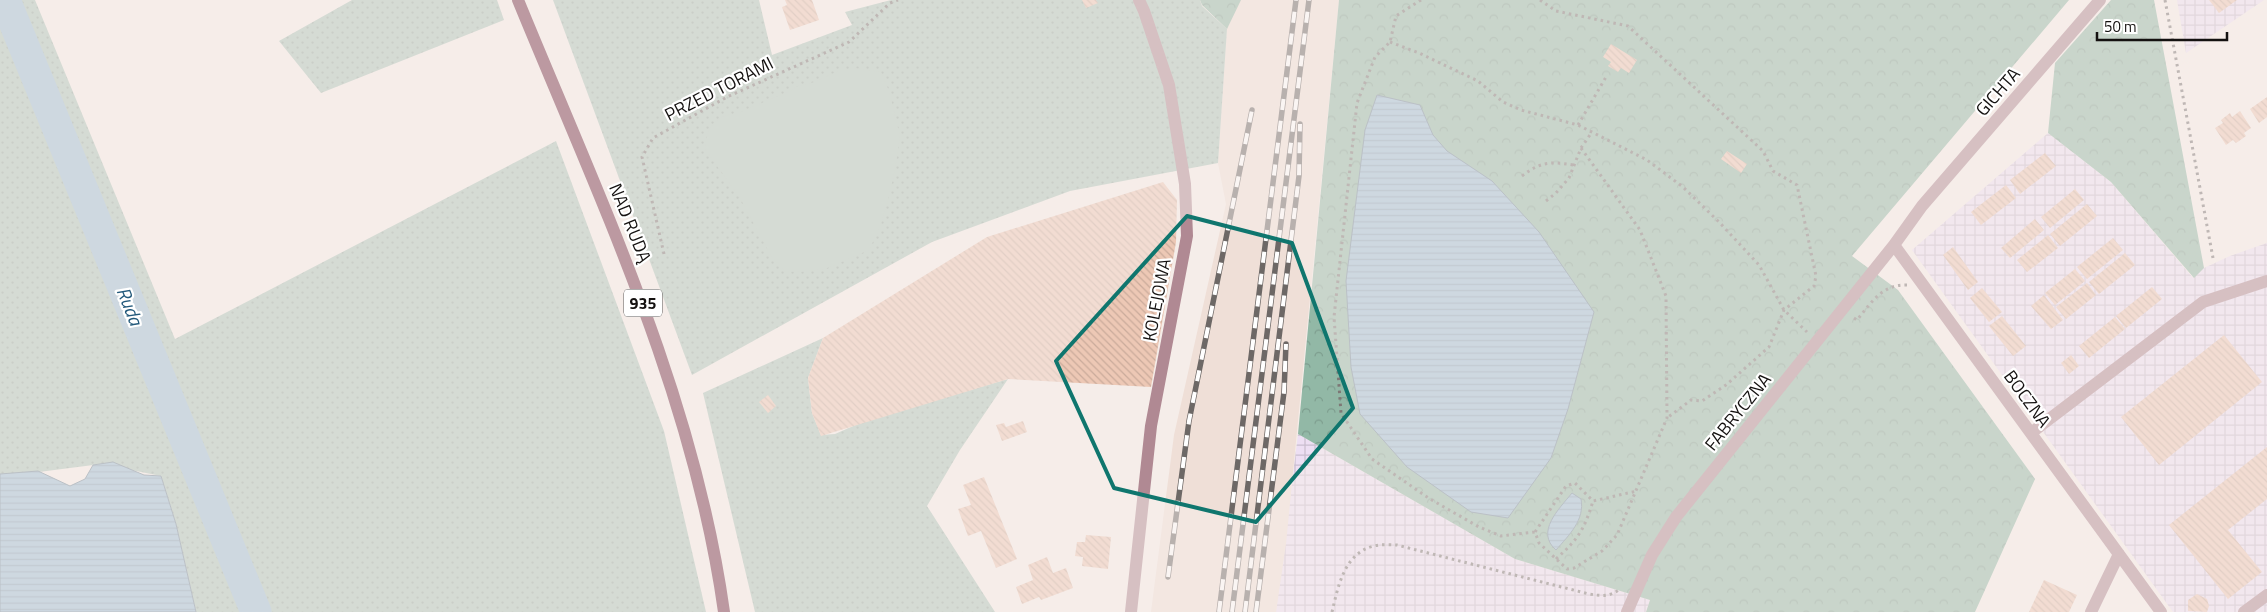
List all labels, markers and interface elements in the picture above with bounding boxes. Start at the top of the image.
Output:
scale bar [2097,10,2227,42]
text: 50 m [2104,15,2137,38]
street label: PRZED TORAMI [660,49,778,128]
street label: GICHTA [1969,61,2027,122]
street label: NAD RUDĄ [602,179,659,267]
street label: KOLEJOWA [1135,256,1178,344]
water label: Ruda [110,282,152,331]
road number: 935 [624,290,662,316]
street label: BOCZNA [1997,364,2058,433]
street label: FABRYCZNA [1698,367,1778,456]

